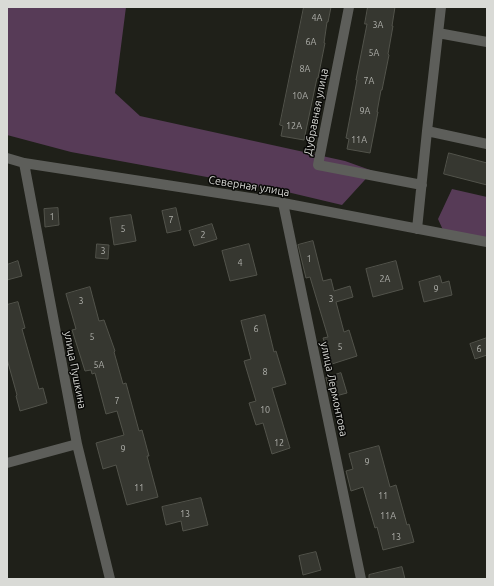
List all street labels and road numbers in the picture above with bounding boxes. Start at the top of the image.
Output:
street label: Дубравная улица [301,67,331,157]
street label: Северная улица [207,173,291,199]
street label: улица Пушкина [61,330,89,410]
street label: улица Лермонтова [317,340,351,438]

